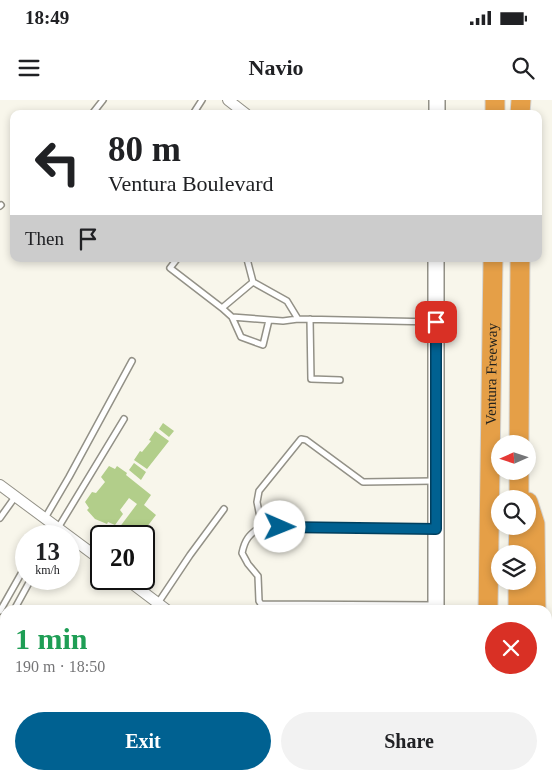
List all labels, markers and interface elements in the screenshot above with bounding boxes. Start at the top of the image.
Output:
text: 18:49 [25,7,69,28]
icon: menu [15,54,43,82]
icon: search [509,54,537,82]
text: Navio [249,55,304,80]
icon: left [25,130,90,195]
text: 80 m [108,130,181,169]
text: Ventura Boulevard [108,171,274,196]
icon: arrive [74,225,102,253]
text: Then [25,228,64,249]
pin [415,301,457,343]
icon: arrive [422,308,450,336]
street label: Ventura Freeway [483,322,500,425]
north arrow [491,435,536,480]
map controls [491,435,536,590]
button: search [491,490,536,535]
position arrow [253,500,305,552]
speed limit sign: 20 [90,525,155,590]
text: 13 [35,538,60,565]
button: layers [491,545,536,590]
text: km/h [35,563,60,577]
text: 1 min [15,622,88,655]
button: close [485,622,537,674]
text: 190 m · 18:50 [15,658,105,675]
button: Exit [15,712,271,770]
button: Share [281,712,537,770]

